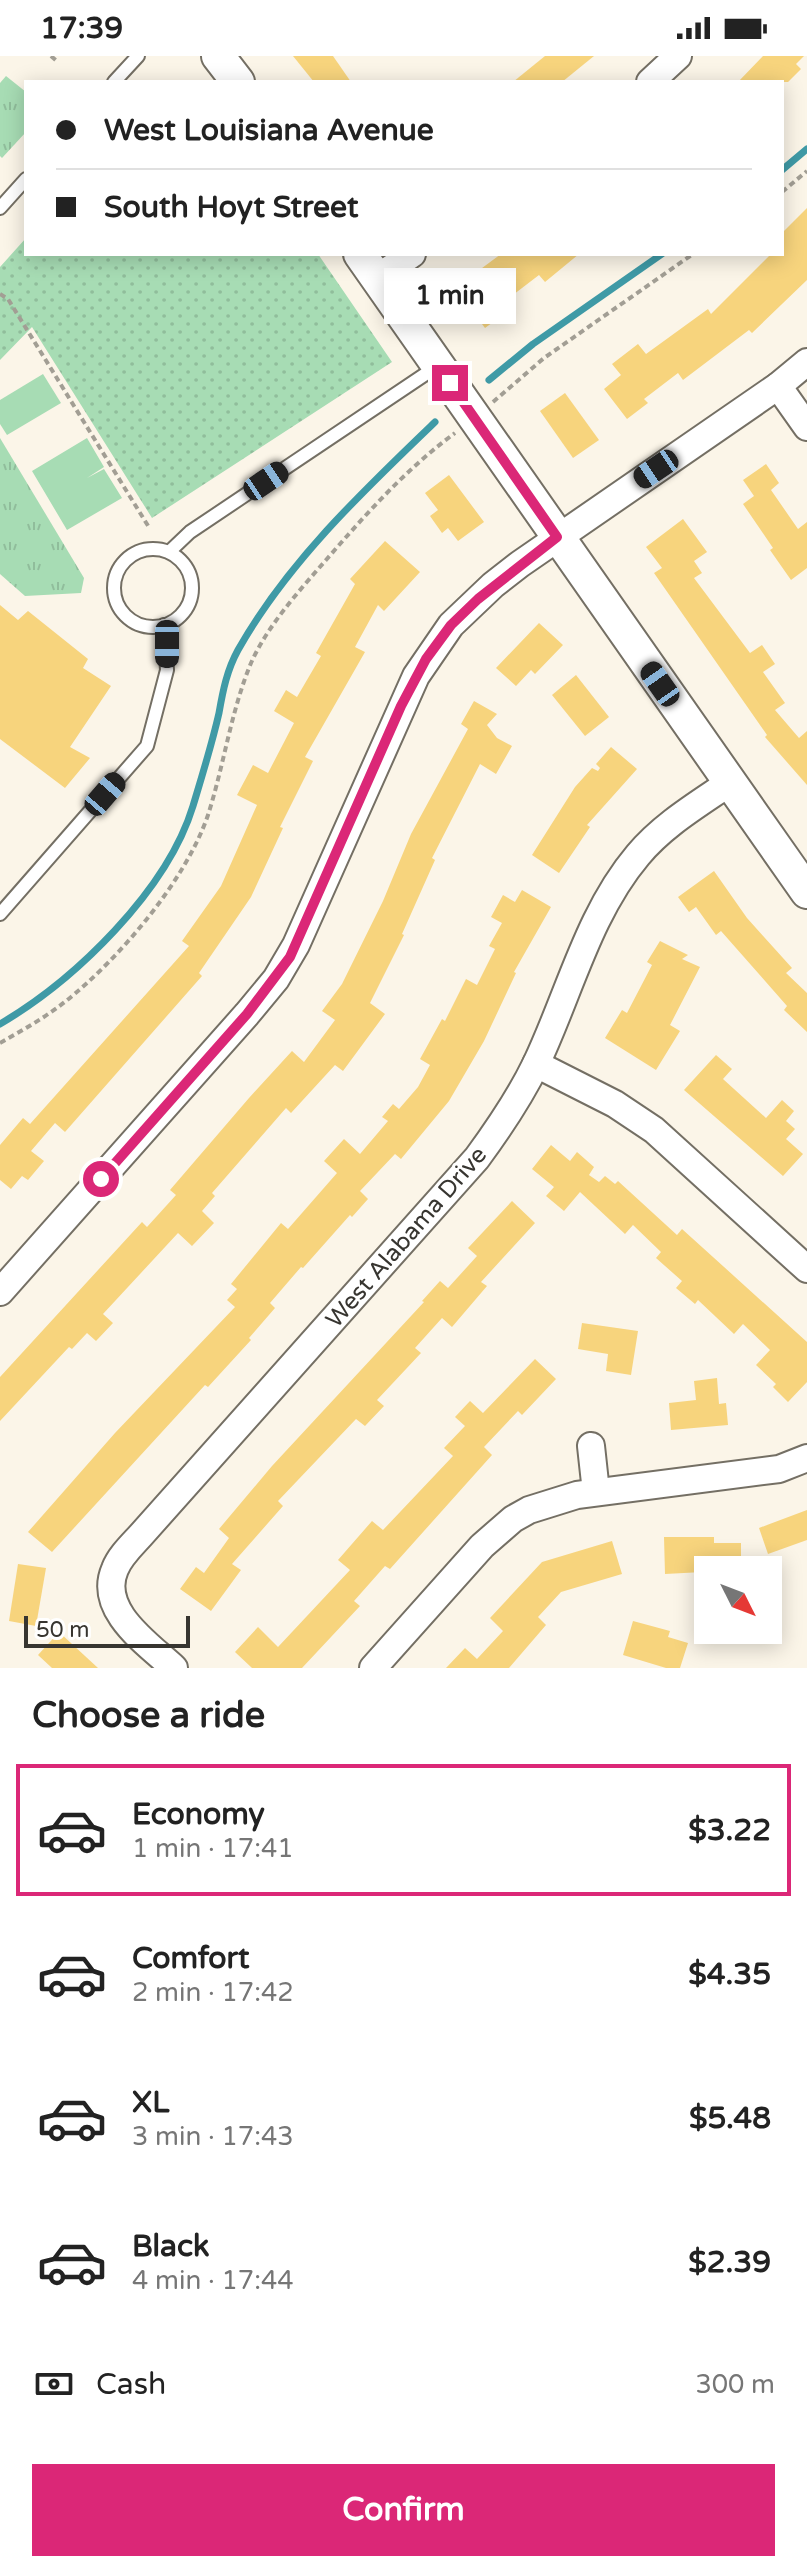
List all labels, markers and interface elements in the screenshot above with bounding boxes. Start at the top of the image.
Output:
text: 17:39 [40,10,123,47]
text: West Louisiana Avenue [104,112,434,149]
text: South Hoyt Street [104,189,359,226]
callout: 1 min [384,267,516,323]
text: 1 min [415,280,485,311]
route end [432,365,468,401]
car [629,446,683,492]
car [239,458,293,504]
car [155,620,179,668]
car [636,657,684,711]
car [80,768,130,820]
street label: West Alabama Drive [320,1141,493,1334]
route start [83,1161,119,1197]
north arrow [694,1556,782,1644]
map controls [694,1556,782,1644]
scale bar [24,1612,190,1648]
text: 50 m [36,1617,90,1643]
text: Choose a ride [32,1694,265,1737]
icon: car [36,1794,108,1866]
text: Economy [132,1796,265,1833]
text: $3.22 [688,1812,771,1849]
text: 1 min · 17:41 [132,1833,294,1864]
icon: car [36,1938,108,2010]
text: Comfort [132,1940,250,1977]
text: $4.35 [688,1956,771,1993]
text: 2 min · 17:42 [132,1977,294,2008]
icon: car [36,2082,108,2154]
text: XL [132,2084,169,2121]
text: $5.48 [689,2100,771,2137]
text: 3 min · 17:43 [132,2121,294,2152]
icon: car [36,2226,108,2298]
text: Black [132,2228,209,2265]
text: $2.39 [688,2244,771,2281]
text: 4 min · 17:44 [132,2265,294,2296]
icon: cash [32,2362,76,2406]
text: Cash [96,2366,166,2403]
text: 300 m [695,2369,775,2400]
button: Confirm [32,2464,775,2556]

